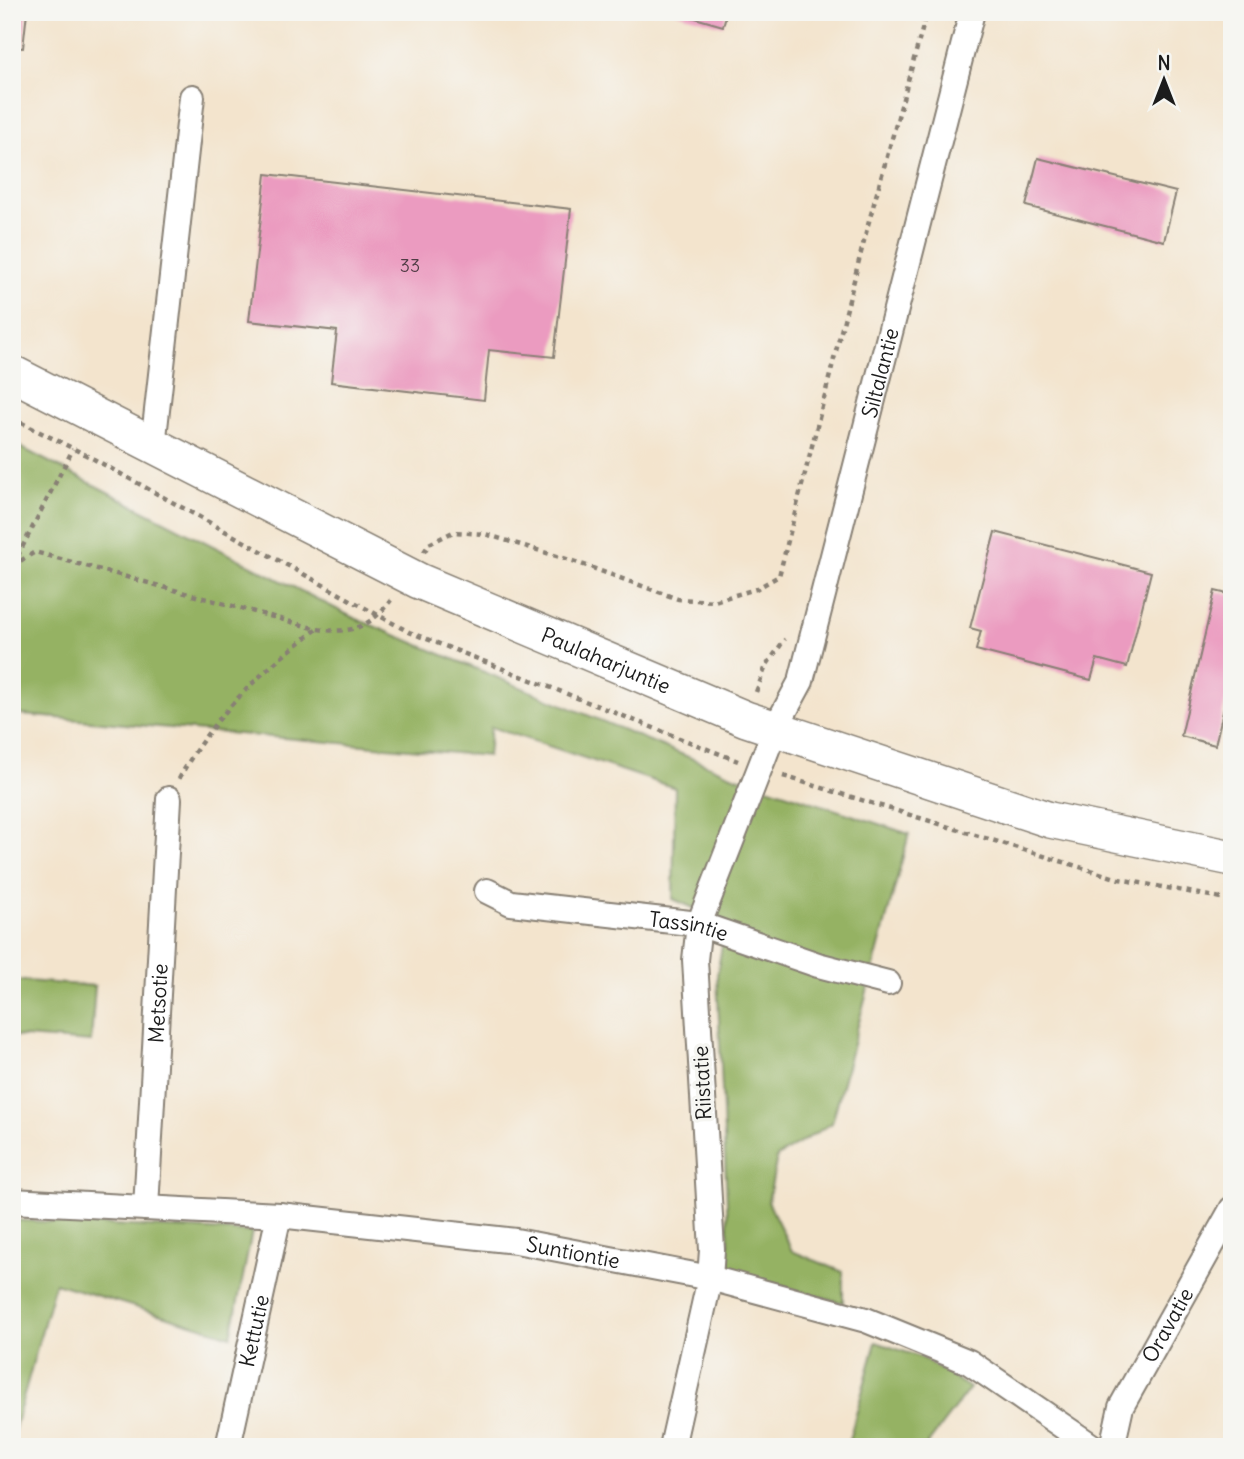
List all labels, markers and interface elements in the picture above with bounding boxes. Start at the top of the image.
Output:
north arrow [1128,46,1198,116]
text: N [1157,51,1171,75]
house number: 33 [400,254,420,277]
street label: Siltalantie [855,325,904,421]
street label: Paulaharjuntie [537,621,675,699]
street label: Tassintie [648,905,732,947]
street label: Metsotie [142,963,173,1044]
street label: Riistatie [687,1045,717,1121]
street label: Suntiontie [524,1230,622,1274]
street label: Oravatie [1135,1283,1199,1367]
street label: Kettutie [232,1292,275,1369]

